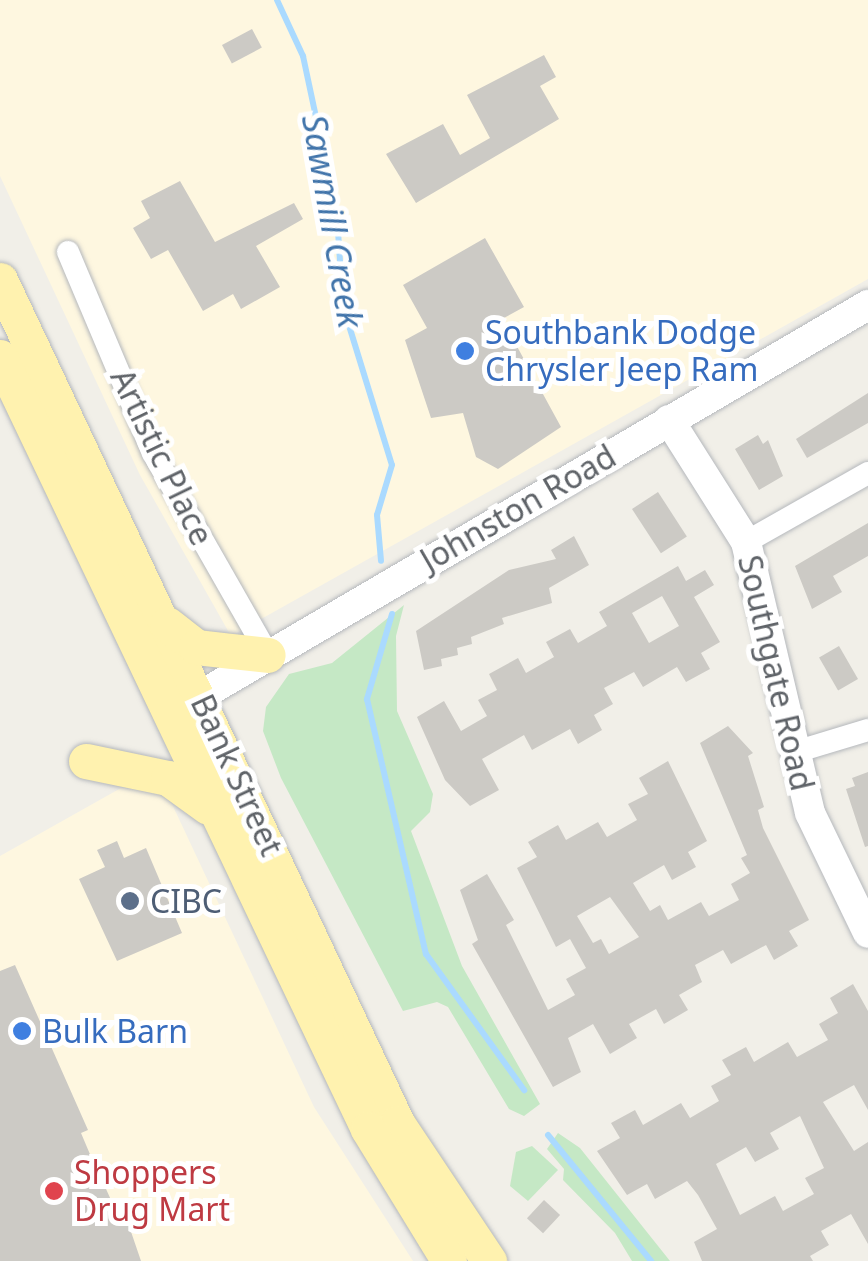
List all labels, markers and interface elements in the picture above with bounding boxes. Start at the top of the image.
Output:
water label: Sawmill Creek [294,111,372,331]
place label: Southbank Dodge Chrysler Jeep Ram [485,314,758,389]
marker: Southbank Dodge Chrysler Jeep Ram [454,340,476,362]
street label: Artistic Place [103,363,221,551]
street label: Johnston Road [414,437,622,579]
street label: Southgate Road [730,552,822,794]
street label: Bank Street [183,688,291,862]
place label: CIBC [150,882,222,920]
marker: CIBC [119,890,141,912]
place label: Bulk Barn [42,1012,188,1050]
marker: Bulk Barn [11,1020,33,1042]
place label: Shoppers Drug Mart [74,1154,230,1229]
marker: Shoppers Drug Mart [43,1180,65,1202]

